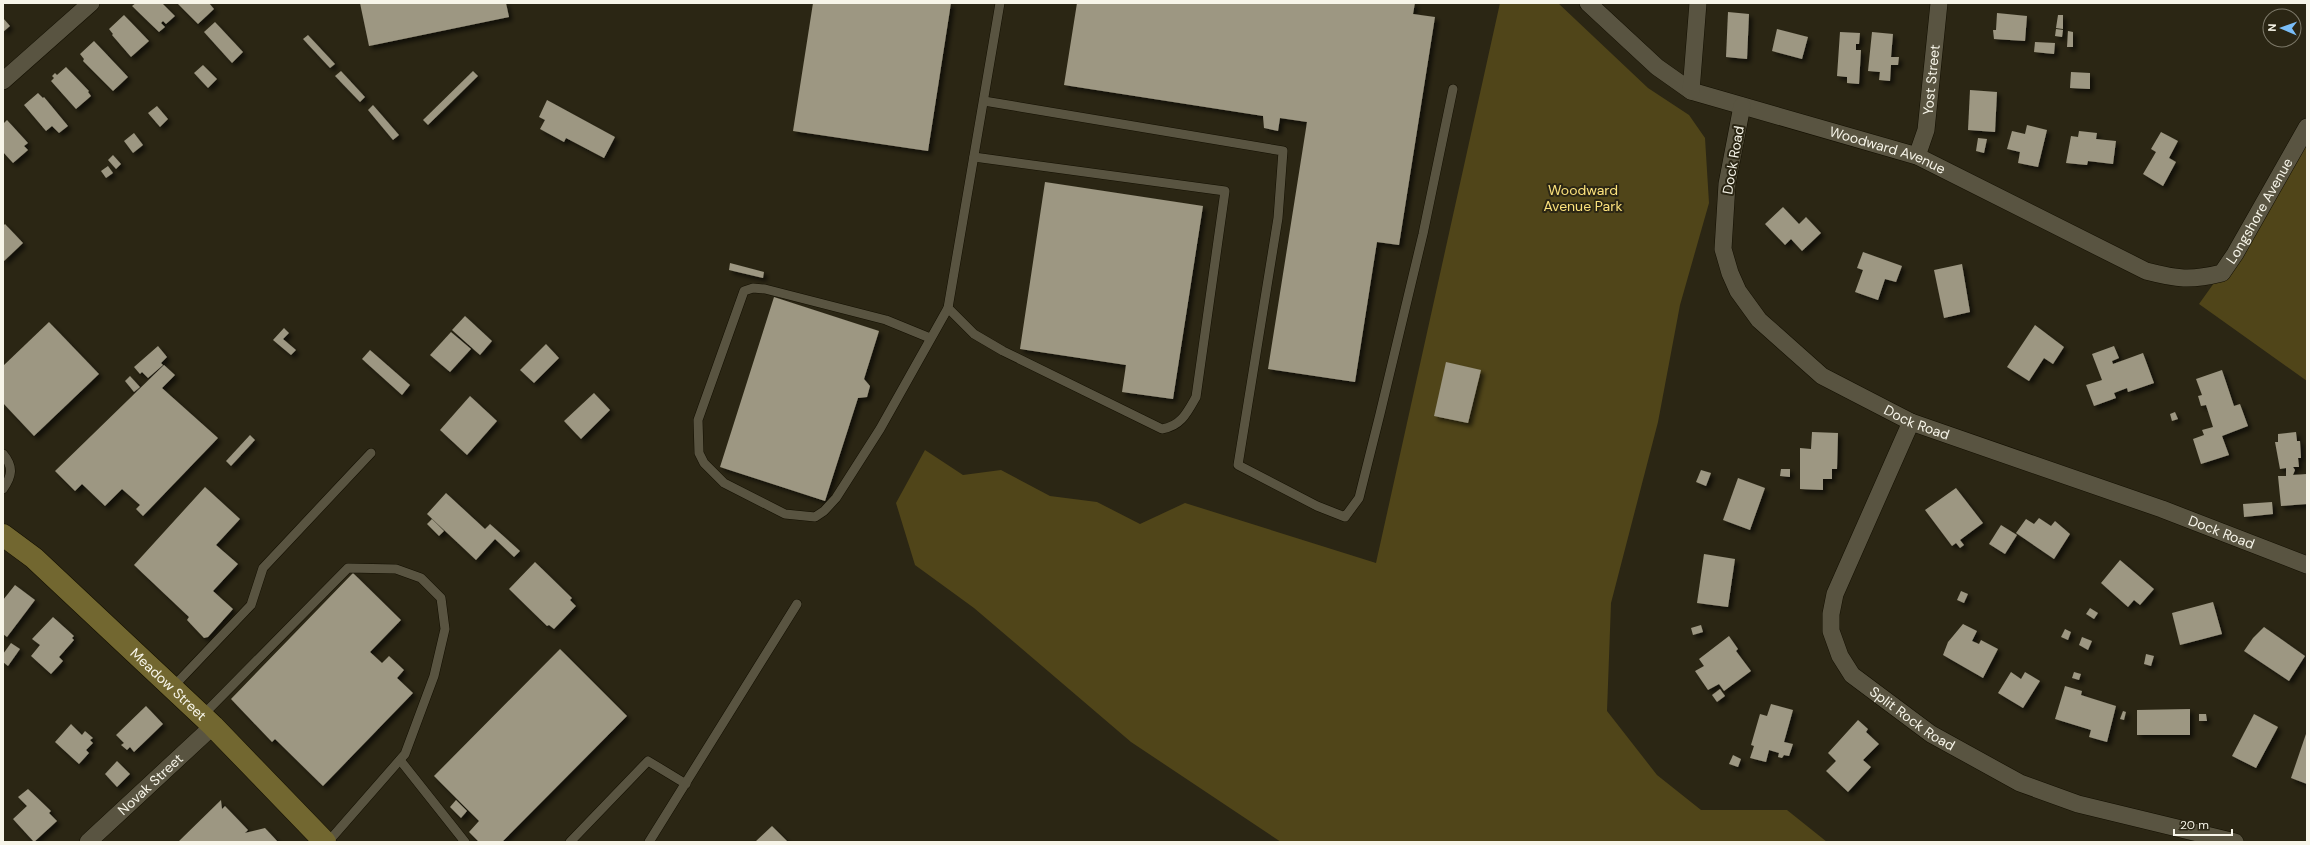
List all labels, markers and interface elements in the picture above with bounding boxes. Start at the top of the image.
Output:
north arrow [2262,8,2302,48]
text: N [2265,23,2279,32]
street label: Yost Street [1919,44,1944,116]
street label: Woodward Avenue [1827,122,1949,178]
street label: Dock Road [1718,124,1748,196]
street label: Longshore Avenue [2222,155,2297,267]
park label: Woodward Avenue Park [1544,181,1622,215]
street label: Dock Road [1881,401,1952,444]
street label: Dock Road [2186,511,2257,553]
street label: Meadow Street [126,644,210,724]
street label: Split Rock Road [1866,682,1958,754]
street label: Novak Street [114,749,187,819]
scale bar [2174,811,2232,837]
text: 20 m [2180,817,2209,833]

